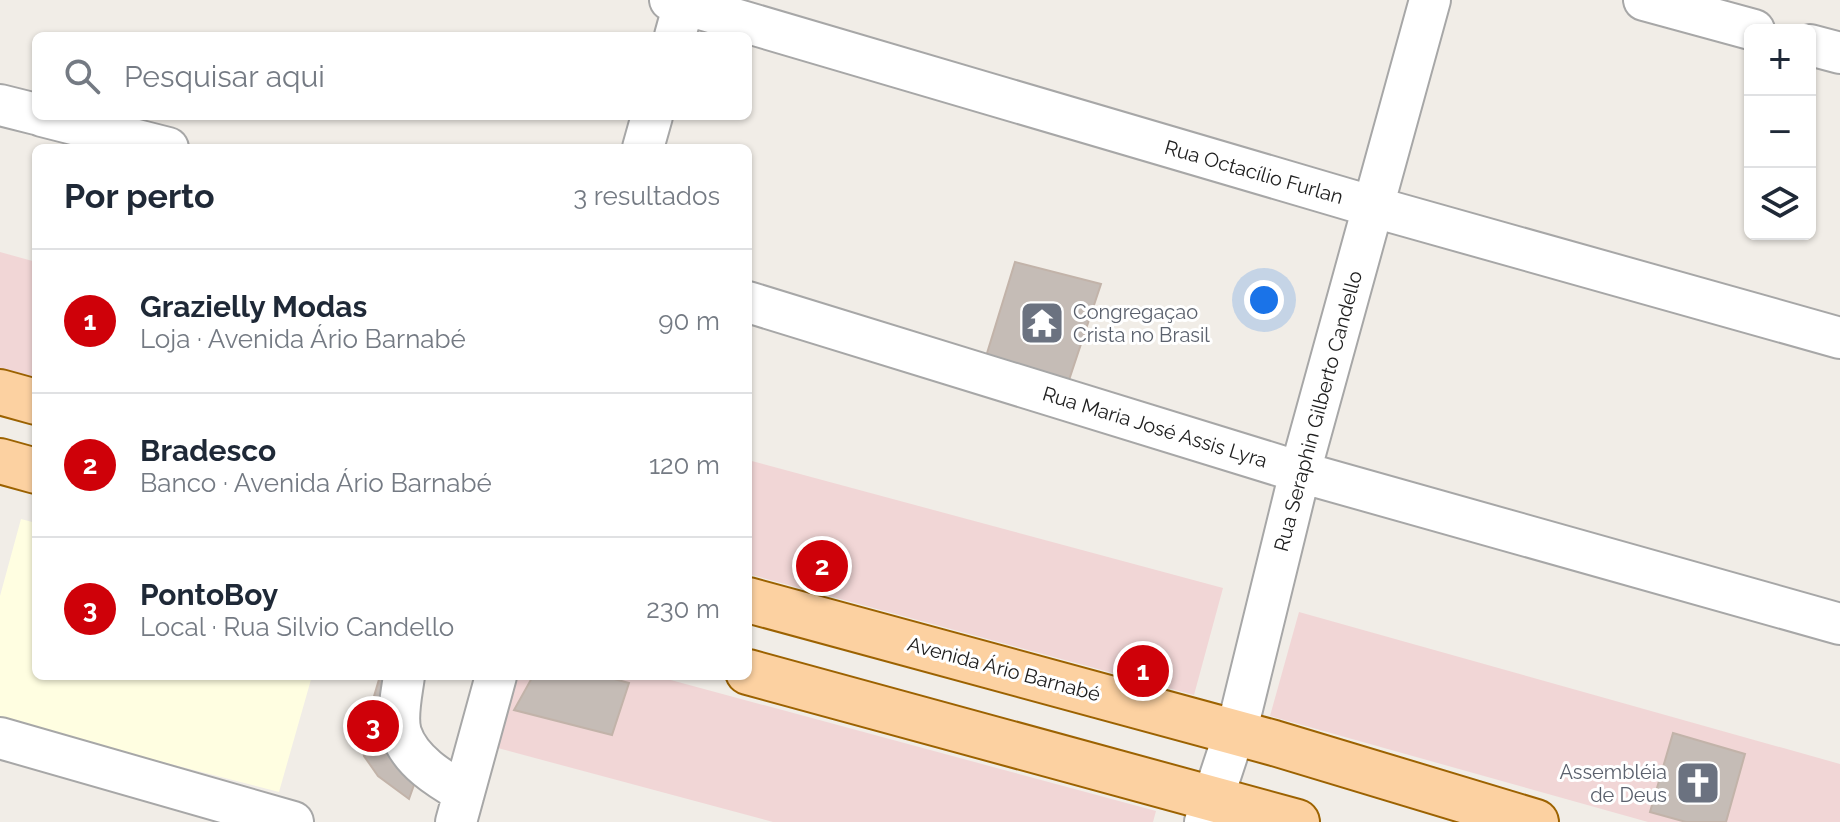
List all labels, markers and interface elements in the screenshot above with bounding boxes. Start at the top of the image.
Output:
map controls [1744,24,1816,240]
button: + [1744,24,1816,96]
search box [32,32,752,120]
icon: search [60,54,104,98]
text: Pesquisar aqui [124,59,325,94]
button: − [1744,96,1816,168]
street label: Rua Octacílio Furlan [1162,135,1346,209]
button: layers [1744,168,1816,240]
text: Por perto [64,176,215,216]
text: 3 resultados [573,181,720,211]
street label: Rua Seraphin Gilberto Candello [1269,268,1367,554]
your location [1244,280,1284,320]
text: Grazielly Modas [140,289,367,324]
temple icon: Congregaçao Crista no Brasil [1018,299,1066,347]
place label: Congregaçao Crista no Brasil [1073,300,1210,347]
text: 1 [84,306,96,336]
text: 90 m [658,306,720,336]
text: Loja · Avenida Ário Barnabé [140,324,466,354]
street label: Rua Maria José Assis Lyra [1040,381,1270,473]
text: Bradesco [140,433,276,468]
text: 2 [83,450,97,480]
text: 120 m [649,450,720,480]
text: Banco · Avenida Ário Barnabé [140,468,492,498]
pin: 2 [796,536,848,596]
text: PontoBoy [140,577,278,612]
text: 3 [83,594,97,624]
text: 230 m [646,594,720,624]
text: Local · Rua Silvio Candello [140,612,454,642]
street label: Avenida Ário Barnabé [905,632,1103,706]
pin: 1 [1117,641,1169,701]
pin: 3 [347,696,399,756]
church icon: Assembléia de Deus [1674,759,1722,807]
place label: Assembléia de Deus [1559,760,1667,807]

